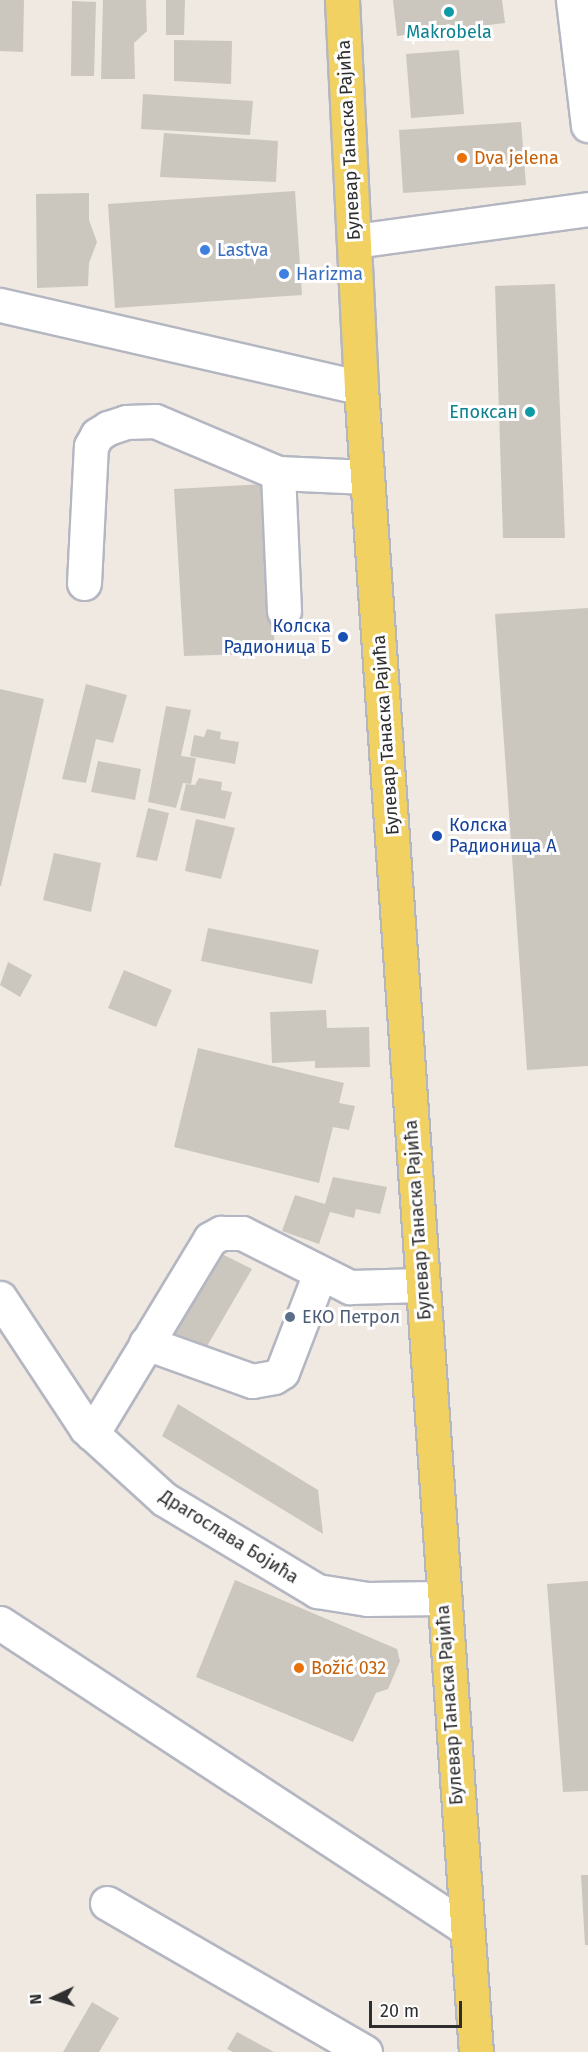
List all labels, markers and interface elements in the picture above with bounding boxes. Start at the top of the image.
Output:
marker: Makrobela [442,5,456,19]
place label: Makrobela [406,21,492,43]
street label: Булевар Танаска Рајића [333,39,365,241]
place label: Dva jelena [474,147,559,169]
marker: Dva jelena [455,151,469,165]
place label: Lastva [217,239,269,261]
marker: Lastva [198,243,212,257]
place label: Harizma [296,263,363,285]
marker: Harizma [277,267,291,281]
place label: Епоксан [449,401,518,423]
marker: Епоксан [523,405,537,419]
place label: Колска Радионица Б [223,616,331,658]
marker: Колска Радионица Б [336,630,350,644]
street label: Булевар Танаска Рајића [368,634,404,836]
place label: Колска Радионица А [449,815,556,858]
marker: Колска Радионица А [430,829,444,843]
street label: Булевар Танаска Рајића [400,1119,436,1321]
place label: ЕКО Петрол [302,1306,400,1328]
marker: ЕКО Петрол [283,1310,297,1324]
street label: Драгослава Бојића [156,1486,302,1588]
street label: Булевар Танаска Рајића [432,1604,468,1806]
place label: Božić 032 [311,1657,386,1679]
marker: Božić 032 [292,1661,306,1675]
north arrow [24,1968,84,2028]
scale bar [372,1989,465,2027]
text: N [26,1993,45,2005]
text: 20 m [380,2000,419,2022]

